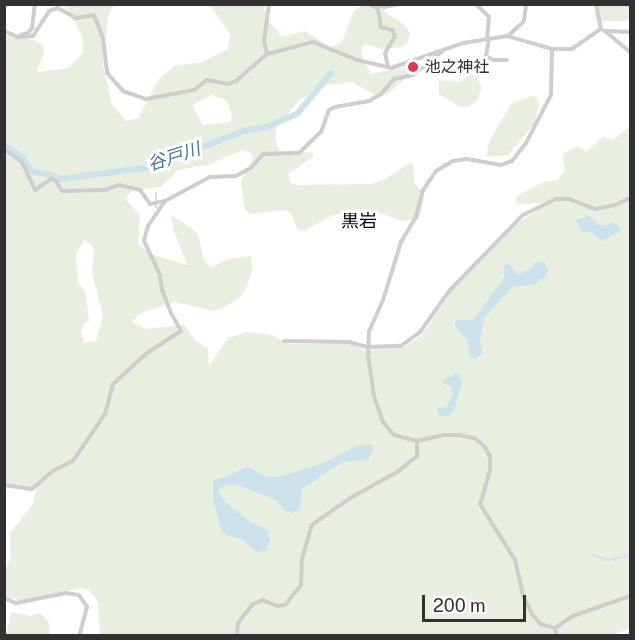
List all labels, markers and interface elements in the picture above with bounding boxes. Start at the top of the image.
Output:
place label: 池之神社 [425,57,489,77]
marker: 池之神社 [406,60,420,74]
water label: 谷戸川 [145,138,203,176]
district label: 黒岩 [341,210,377,232]
scale bar [425,583,528,621]
text: 200 m [433,595,486,616]

